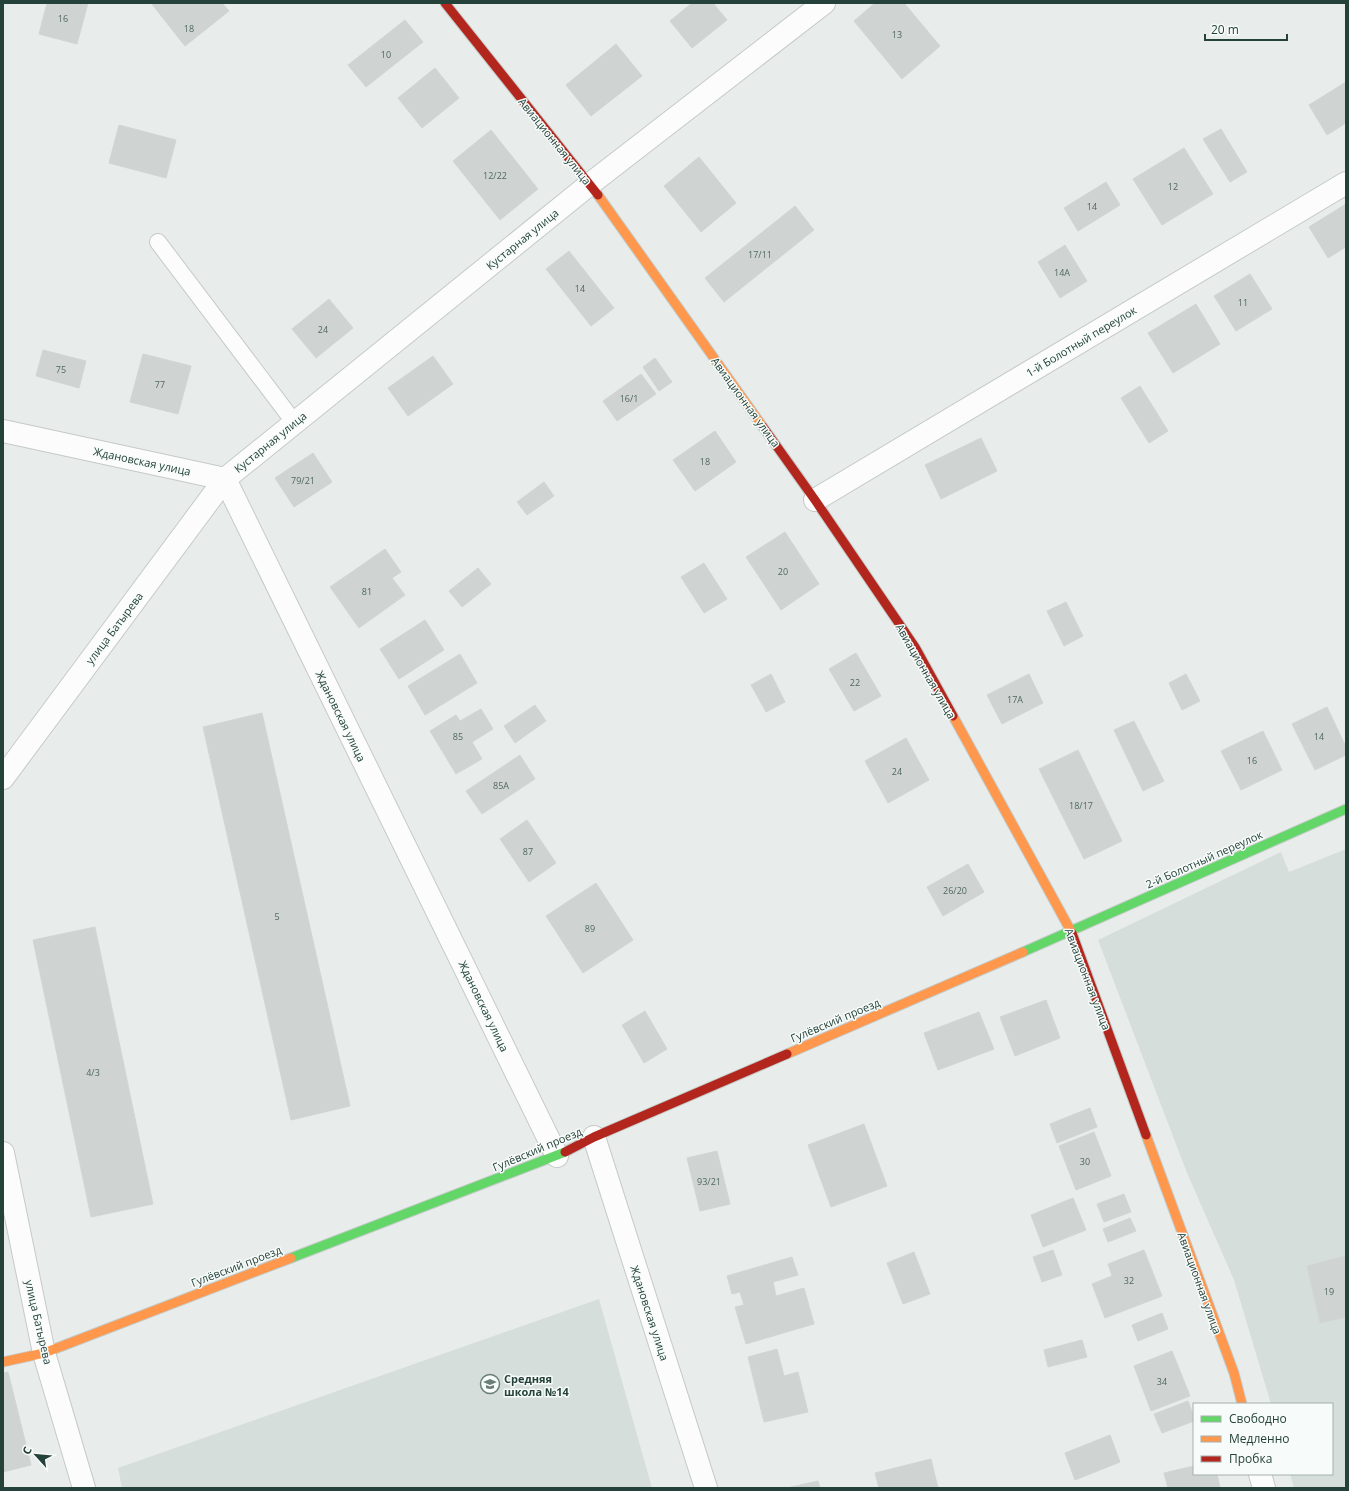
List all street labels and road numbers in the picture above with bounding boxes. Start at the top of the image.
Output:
street label: Авиационная улица [515,94,595,188]
street label: Кустарная улица [483,205,561,273]
street label: 1-й Болотный переулок [1023,302,1139,380]
street label: Авиационная улица [708,354,784,450]
street label: Кустарная улица [231,408,309,476]
street label: Ждановская улица [92,443,192,479]
street label: улица Батырева [82,589,146,667]
street label: Авиационная улица [893,621,959,721]
street label: Ждановская улица [312,668,370,764]
street label: 2-й Болотный переулок [1143,826,1265,892]
street label: Авиационная улица [1062,926,1114,1032]
street label: Ждановская улица [455,958,513,1054]
street label: Гулёвский проезд [788,994,883,1046]
street label: Гулёвский проезд [490,1123,585,1175]
street label: Авиационная улица [1175,1230,1225,1336]
street label: Гулёвский проезд [189,1242,284,1290]
street label: Ждановская улица [628,1263,672,1363]
street label: улица Батырева [22,1278,56,1366]

